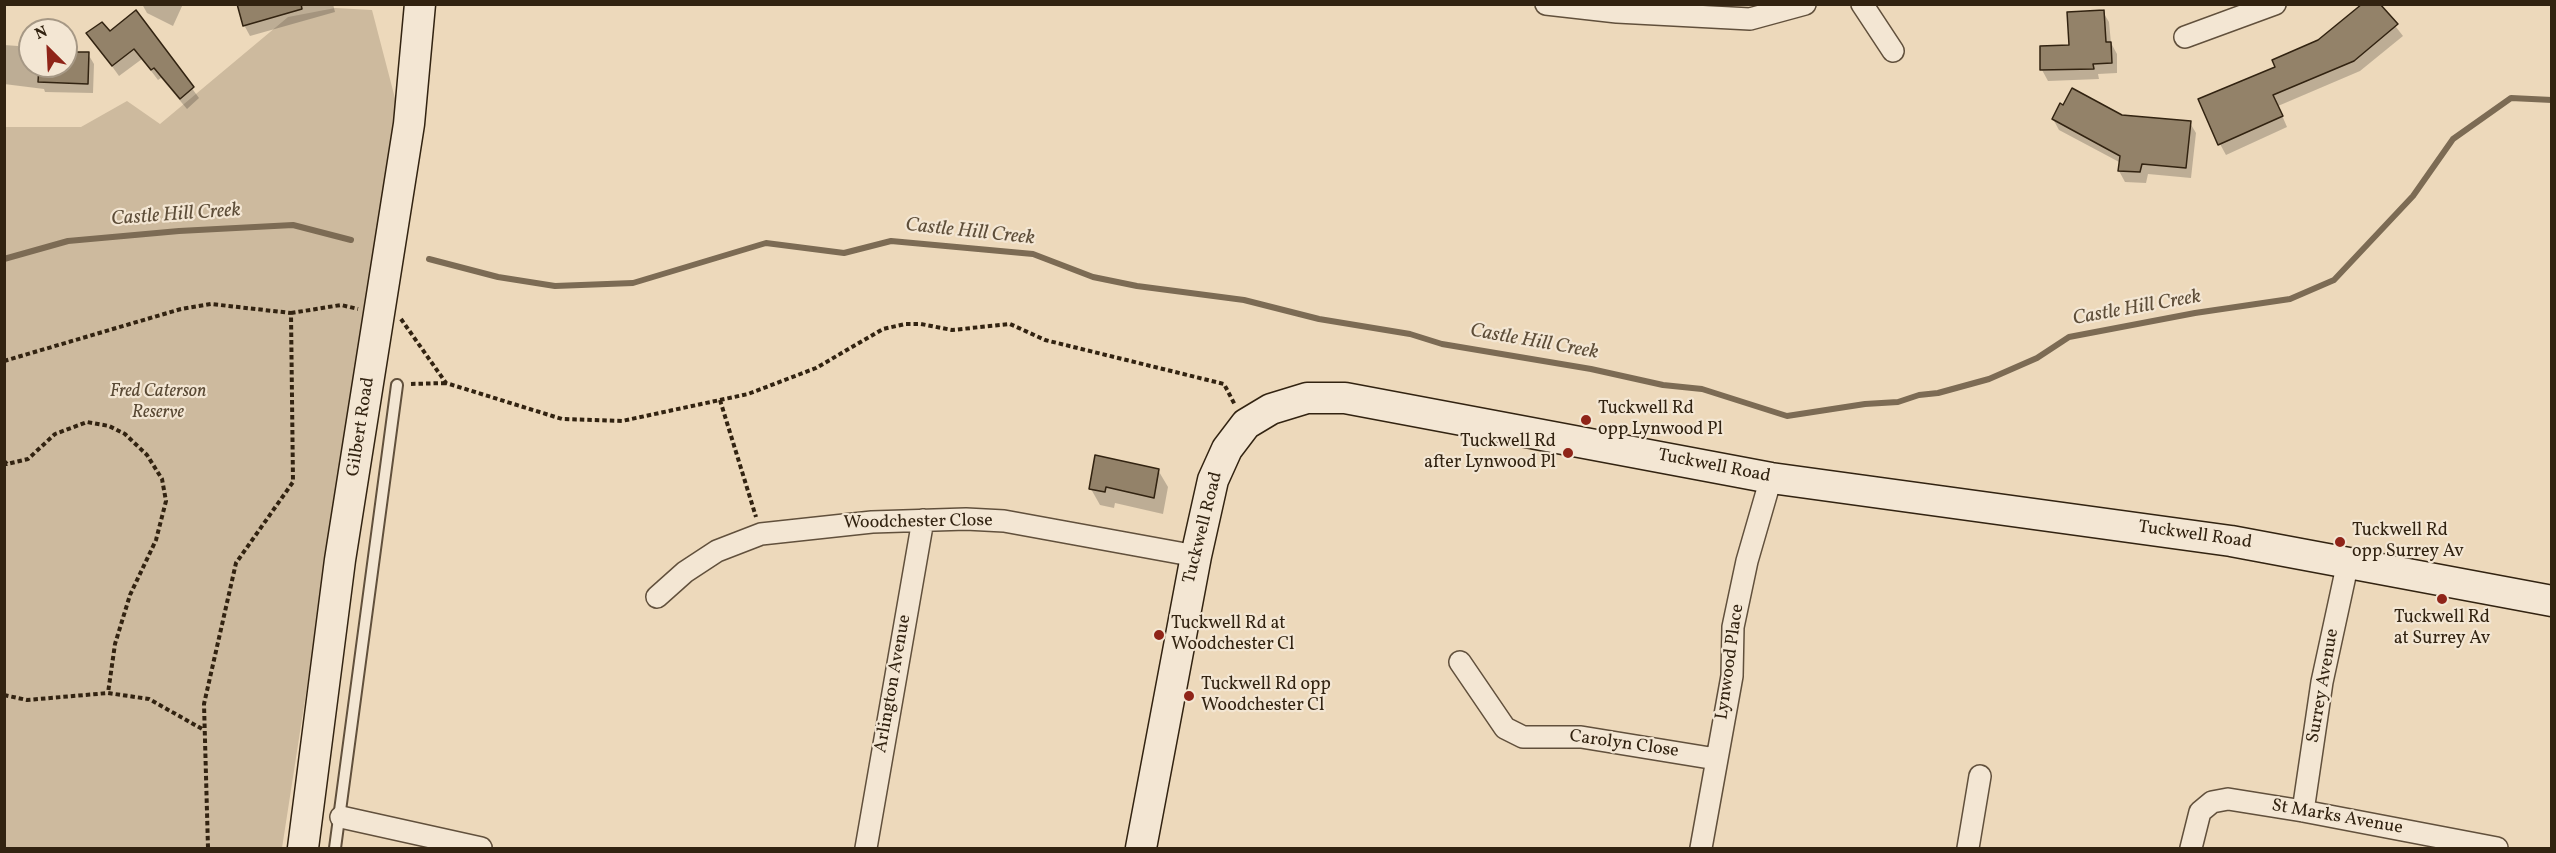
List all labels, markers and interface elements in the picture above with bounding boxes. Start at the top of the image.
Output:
north arrow [18,18,78,78]
text: N [32,21,51,46]
water label: Castle Hill Creek [110,200,242,232]
water label: Castle Hill Creek [904,214,1036,252]
water label: Castle Hill Creek [2071,286,2203,332]
water label: Castle Hill Creek [1468,320,1600,366]
street label: Gilbert Road [343,376,381,478]
park label: Fred Caterson Reserve [110,382,206,424]
place label: Tuckwell Rd opp Lynwood Pl [1598,399,1723,442]
marker: Tuckwell Rd opp Lynwood Pl [1579,413,1593,427]
place label: Tuckwell Rd after Lynwood Pl [1424,432,1556,474]
street label: Tuckwell Road [1656,445,1772,489]
marker: Tuckwell Rd after Lynwood Pl [1561,446,1575,460]
street label: Tuckwell Road [1180,470,1228,586]
street label: Woodchester Close [843,511,993,535]
street label: Tuckwell Road [2137,517,2253,555]
place label: Tuckwell Rd opp Surrey Av [2352,521,2464,564]
marker: Tuckwell Rd opp Surrey Av [2333,535,2347,549]
marker: Tuckwell Rd at Surrey Av [2435,592,2449,606]
street label: Lynwood Place [1712,603,1750,721]
place label: Tuckwell Rd at Surrey Av [2394,608,2490,650]
street label: Arlington Avenue [871,613,917,755]
place label: Tuckwell Rd at Woodchester Cl [1171,614,1294,656]
street label: Surrey Avenue [2303,627,2345,745]
marker: Tuckwell Rd at Woodchester Cl [1152,628,1166,642]
place label: Tuckwell Rd opp Woodchester Cl [1201,675,1331,718]
marker: Tuckwell Rd opp Woodchester Cl [1182,689,1196,703]
street label: Carolyn Close [1568,727,1680,763]
street label: St Marks Avenue [2270,796,2404,840]

